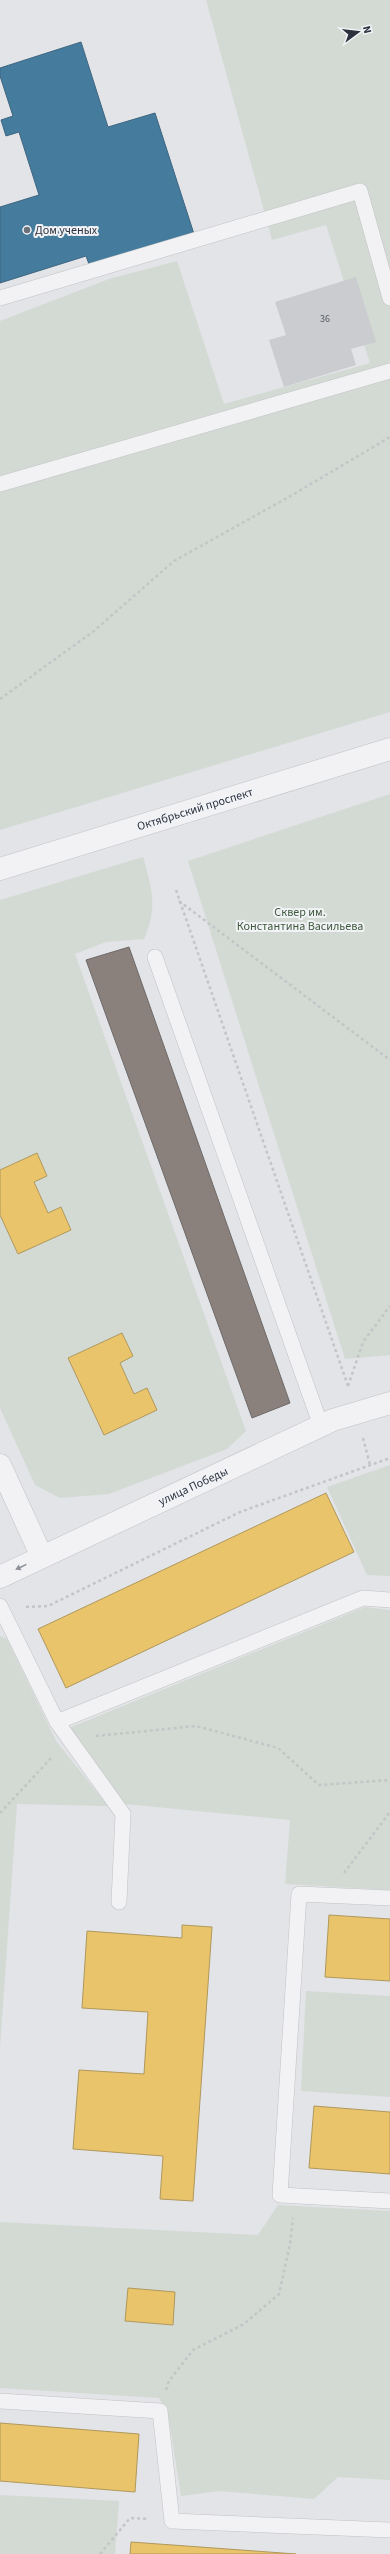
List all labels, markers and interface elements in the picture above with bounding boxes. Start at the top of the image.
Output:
north arrow [338,12,378,52]
text: N [359,24,375,35]
place label: Дом ученых [35,222,98,239]
marker: Дом ученых [22,225,32,235]
house number: 36 [320,312,330,326]
street label: Октябрьский проспект [135,784,256,835]
park label: Сквер им. Константина Васильева [237,904,363,935]
street label: улица Победы [156,1463,231,1510]
one-way arrow [15,1564,26,1570]

